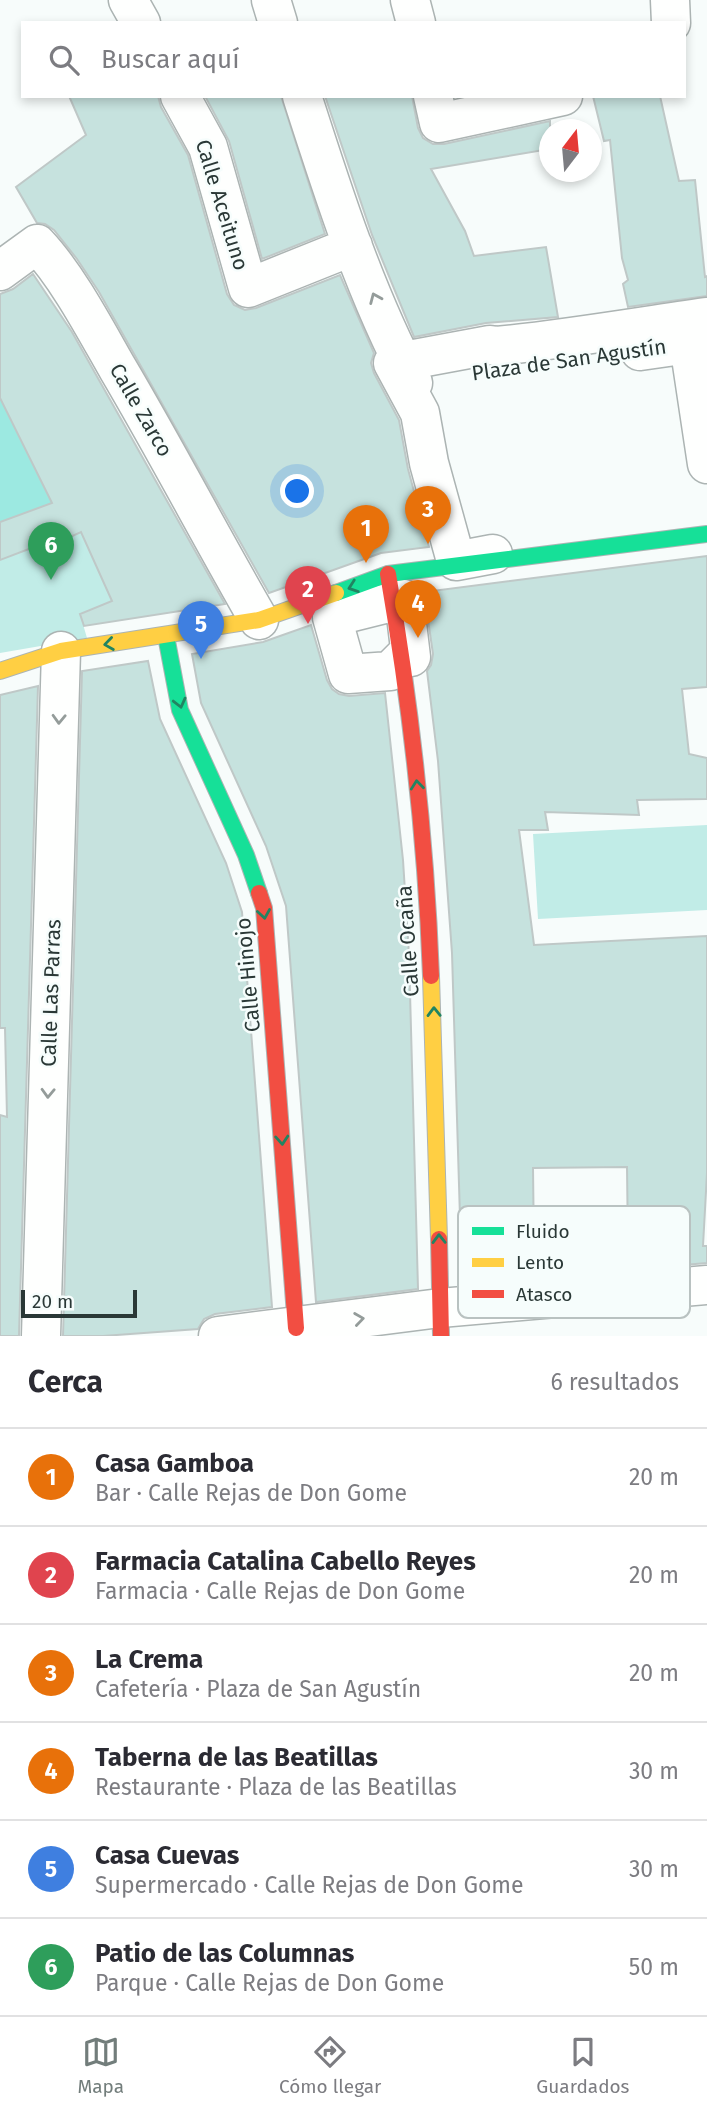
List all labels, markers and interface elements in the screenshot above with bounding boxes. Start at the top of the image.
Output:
search box [21,21,686,98]
icon: search [45,41,83,79]
text: Buscar aquí [101,44,239,75]
north arrow [539,119,602,182]
street label: Calle Aceituno [190,136,254,274]
one-way arrow [369,293,383,305]
street label: Plaza de San Agustín [470,333,668,387]
street label: Calle Zarco [104,359,178,461]
your location [280,474,314,508]
pin: 3 [405,486,451,544]
pin: 1 [343,505,389,563]
pin: 6 [28,522,74,580]
pin: 2 [285,566,331,624]
one-way arrow [348,579,360,593]
pin: 4 [395,580,441,638]
pin: 5 [178,601,224,659]
one-way arrow [103,637,115,652]
one-way arrow [171,697,186,709]
one-way arrow [51,714,67,725]
one-way arrow [410,779,425,790]
street label: Calle Ocaña [391,884,425,998]
one-way arrow [256,908,271,920]
street label: Calle Hinojo [230,917,266,1033]
street label: Calle Las Parras [35,919,67,1067]
one-way arrow [426,1006,442,1017]
one-way arrow [41,1088,56,1099]
one-way arrow [274,1135,289,1146]
legend [458,1206,690,1318]
text: Fluido [516,1220,570,1243]
one-way arrow [431,1234,447,1244]
text: Lento [516,1251,564,1274]
text: Atasco [516,1283,572,1306]
scale bar [21,1287,136,1319]
text: 20 m [32,1290,73,1313]
one-way arrow [353,1312,365,1327]
text: Cerca [28,1364,103,1400]
text: 6 resultados [550,1368,679,1396]
text: Casa Gamboa [95,1448,254,1479]
text: 1 [46,1463,56,1491]
text: 20 m [629,1463,679,1491]
text: Bar · Calle Rejas de Don Gome [95,1479,407,1507]
text: Farmacia Catalina Cabello Reyes [95,1546,476,1577]
text: 2 [45,1561,57,1589]
text: 20 m [629,1561,679,1589]
text: Farmacia · Calle Rejas de Don Gome [95,1577,465,1605]
text: La Crema [95,1644,203,1675]
text: 3 [45,1659,57,1687]
text: 20 m [629,1659,679,1687]
text: Cafetería · Plaza de San Agustín [95,1675,421,1703]
text: Taberna de las Beatillas [95,1742,378,1773]
text: 4 [45,1757,58,1785]
text: 30 m [629,1757,679,1785]
text: Restaurante · Plaza de las Beatillas [95,1773,457,1801]
text: Casa Cuevas [95,1840,239,1871]
text: 5 [45,1855,57,1883]
text: 30 m [629,1855,679,1883]
text: Supermercado · Calle Rejas de Don Gome [95,1871,524,1899]
text: Patio de las Columnas [95,1938,354,1969]
text: 6 [45,1953,57,1981]
text: 50 m [629,1953,679,1981]
text: Parque · Calle Rejas de Don Gome [95,1969,444,1997]
tab: Mapa [77,2033,124,2098]
tab: Cómo llegar [279,2033,381,2098]
tab: Guardados [536,2033,629,2098]

